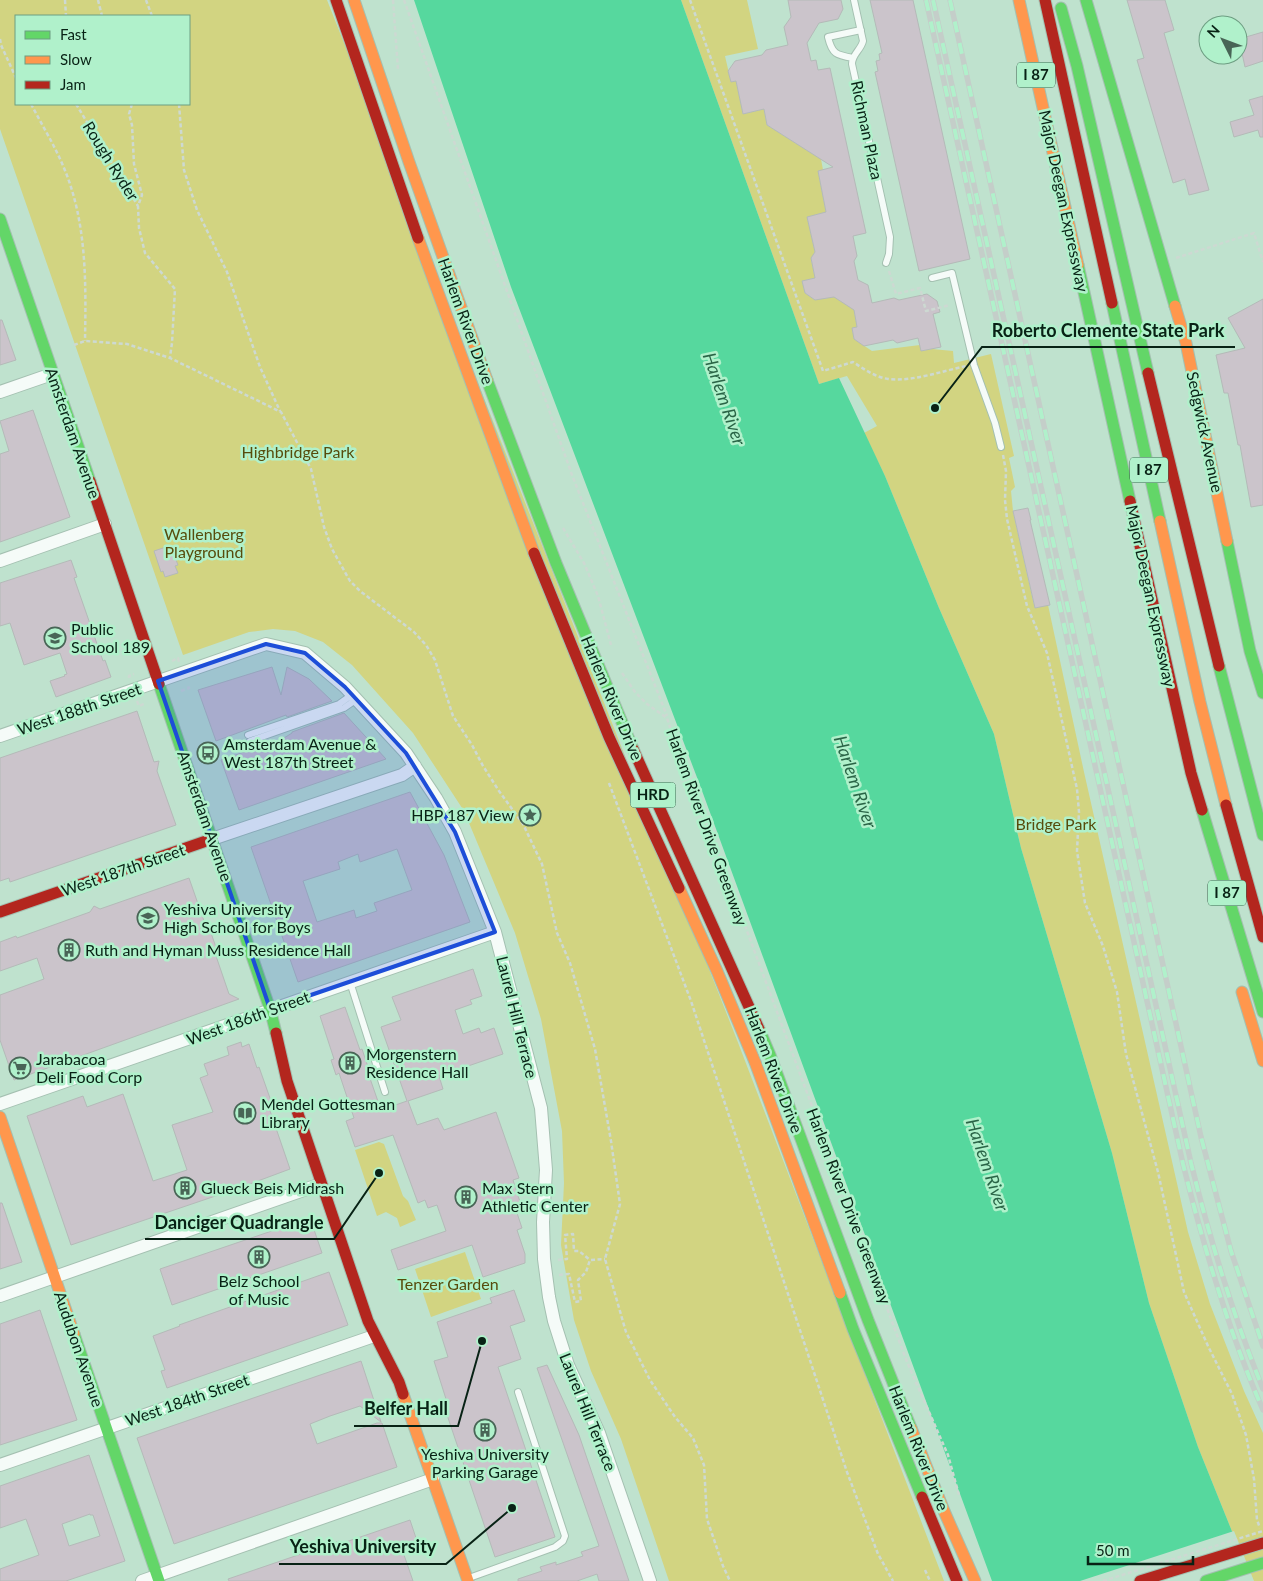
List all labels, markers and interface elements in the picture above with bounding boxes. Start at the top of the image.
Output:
legend [15,15,190,105]
north arrow [1198,15,1248,65]
text: N [1203,21,1223,41]
text: Fast [60,25,87,43]
text: Slow [60,50,92,68]
road number: I 87 [1017,62,1055,88]
text: Jam [60,75,86,93]
street label: Richman Plaza [848,79,887,181]
street label: Major Deegan Expressway [1036,108,1093,294]
street label: Rough Ryder [80,118,143,204]
street label: Harlem River Drive [435,255,498,387]
callout: Roberto Clemente State Park [982,314,1235,347]
text: Roberto Clemente State Park [992,319,1225,341]
water label: Harlem River [699,349,751,449]
street label: Amsterdam Avenue [42,365,105,501]
street label: Sedgwick Avenue [1183,370,1228,494]
park label: Highbridge Park [242,442,355,461]
road number: I 87 [1130,458,1168,482]
street label: Major Deegan Expressway [1123,503,1180,689]
park label: Wallenberg Playground [164,524,244,561]
place label: Public School 189 [71,619,150,656]
school or university icon: Public School 189 [43,626,67,650]
street label: Harlem River Drive [578,633,647,763]
street label: West 188th Street [14,678,143,739]
street label: Harlem River Drive Greenway [663,726,752,929]
water label: Harlem River [830,732,882,832]
place label: Amsterdam Avenue & West 187th Street [224,734,377,771]
bus stop icon: Amsterdam Avenue & West 187th Street [196,741,220,765]
street label: Amsterdam Avenue [174,748,237,884]
road number: HRD [630,782,676,808]
place icon: HBP 187 View [518,803,542,827]
place label: HBP 187 View [411,805,514,824]
park label: Bridge Park [1016,814,1097,833]
street label: West 187th Street [58,839,187,900]
road number: I 87 [1208,880,1246,906]
place label: Yeshiva University High School for Boys [164,899,311,936]
school or university icon: Yeshiva University High School for Boys [136,906,160,930]
building icon: Ruth and Hyman Muss Residence Hall [57,938,81,962]
place label: Ruth and Hyman Muss Residence Hall [85,940,351,959]
street label: Laurel Hill Terrace [493,954,542,1080]
street label: West 186th Street [184,986,312,1049]
street label: Harlem River Drive [742,1004,807,1135]
place label: Morgenstern Residence Hall [366,1044,469,1081]
place label: Jarabacoa Deli Food Corp [36,1049,142,1086]
building icon: Morgenstern Residence Hall [338,1051,362,1075]
supermarket icon: Jarabacoa Deli Food Corp [8,1056,32,1080]
place label: Mendel Gottesman Library [261,1094,395,1131]
library icon: Mendel Gottesman Library [233,1101,257,1125]
street label: Harlem River Drive Greenway [803,1105,896,1307]
water label: Harlem River [962,1115,1014,1215]
building icon: Glueck Beis Midrash [173,1176,197,1200]
place label: Glueck Beis Midrash [201,1178,344,1197]
place label: Max Stern Athletic Center [482,1178,589,1215]
building icon: Max Stern Athletic Center [454,1185,478,1209]
callout: Danciger Quadrangle [145,1206,334,1239]
text: Danciger Quadrangle [154,1211,324,1233]
building icon: Belz School of Music [247,1245,271,1269]
place label: Belz School of Music [219,1271,299,1308]
park label: Tenzer Garden [397,1274,499,1293]
street label: Audubon Avenue [51,1289,108,1409]
street label: Laurel Hill Terrace [556,1350,621,1473]
street label: West 184th Street [122,1369,251,1430]
street label: Harlem River Drive [886,1383,953,1513]
callout: Belfer Hall [354,1393,458,1426]
text: Belfer Hall [364,1397,448,1419]
building icon: Yeshiva University Parking Garage [473,1418,497,1442]
place label: Yeshiva University Parking Garage [421,1444,550,1481]
callout: Yeshiva University [279,1531,446,1564]
scale bar [1088,1534,1193,1566]
text: Yeshiva University [289,1535,437,1557]
text: 50 m [1096,1541,1130,1559]

